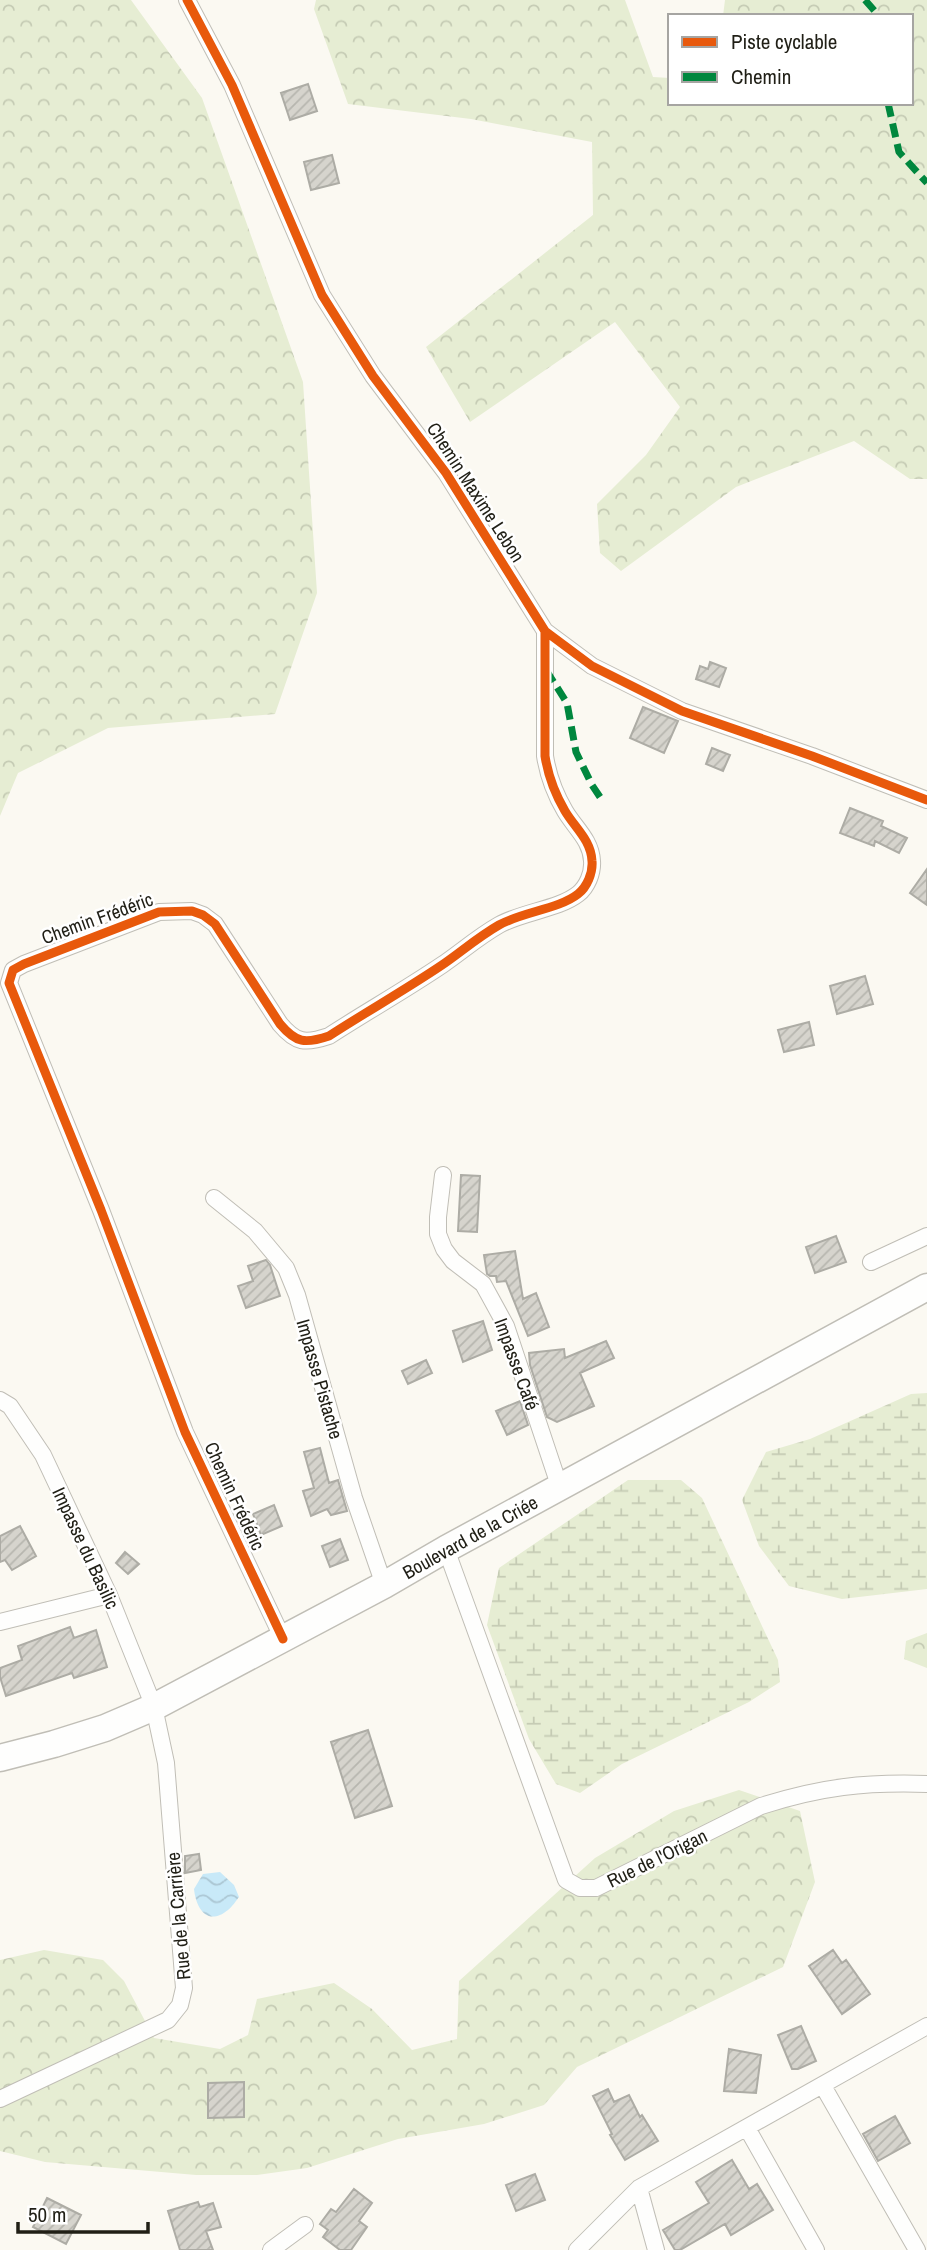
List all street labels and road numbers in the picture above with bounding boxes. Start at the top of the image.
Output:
street label: Chemin Maxime Lebon [421,417,531,567]
street label: Chemin Frédéric [38,886,157,950]
street label: Impasse Café [488,1314,546,1414]
street label: Impasse Pistache [290,1316,350,1442]
street label: Chemin Frédéric [199,1438,272,1555]
street label: Impasse du Basilic [46,1483,126,1613]
street label: Boulevard de la Criée [398,1489,542,1585]
street label: Rue de l'Origan [602,1822,712,1894]
street label: Rue de la Carrière [159,1851,197,1981]

